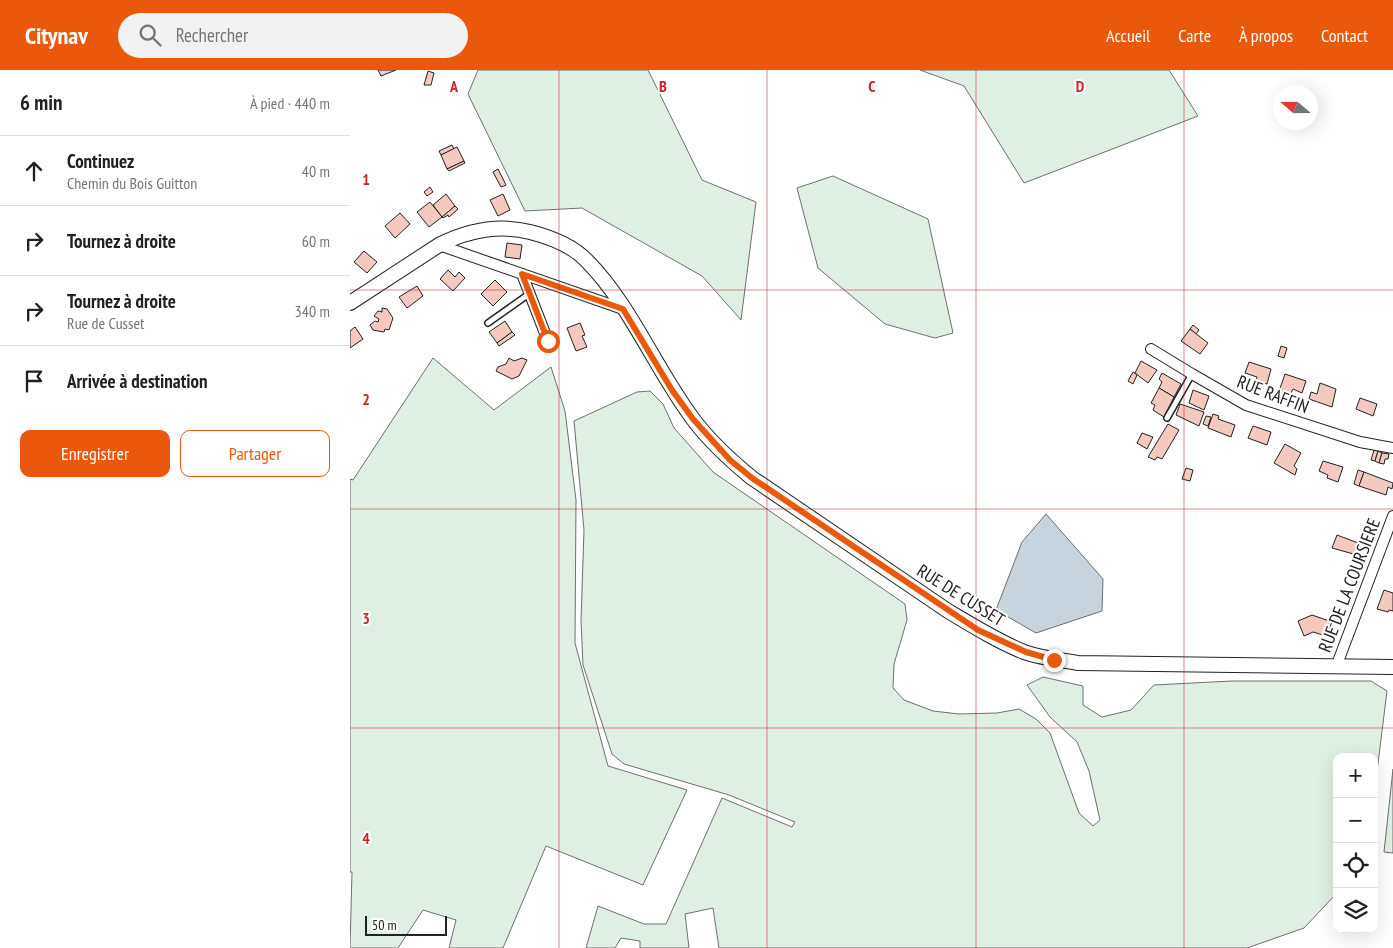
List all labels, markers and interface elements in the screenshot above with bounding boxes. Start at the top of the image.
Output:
search box [118,13,468,58]
text: Citynav [25,20,88,51]
icon: search [136,21,164,49]
text: Rechercher [176,23,248,47]
text: Accueil [1106,24,1150,47]
text: Carte [1178,24,1211,47]
text: À propos [1239,24,1293,47]
text: Contact [1321,24,1368,47]
text: A [449,76,459,96]
text: B [659,76,667,96]
text: C [868,76,876,96]
text: D [1076,76,1085,96]
north arrow [1273,85,1318,130]
text: 6 min [20,89,62,116]
text: À pied · 440 m [250,93,330,113]
text: Continuez [67,149,134,173]
icon: ahead [20,157,48,185]
text: 40 m [302,161,330,181]
text: 1 [362,169,370,189]
text: Chemin du Bois Guitton [67,173,197,193]
icon: right [20,227,48,255]
text: Tournez à droite [67,229,176,253]
text: 60 m [302,231,330,251]
text: Tournez à droite [67,289,176,313]
icon: right [20,297,48,325]
text: 340 m [295,301,330,321]
text: Rue de Cusset [67,313,144,333]
route start [537,330,560,353]
icon: arrive [20,367,48,395]
text: Arrivée à destination [67,369,208,393]
street label: RUE RAFFIN [1234,370,1312,418]
text: 2 [362,389,370,409]
button: Enregistrer [20,430,170,477]
button: Partager [180,430,330,477]
street label: RUE DE LA COURSIERE [1313,515,1385,655]
street label: RUE DE CUSSET [913,559,1009,631]
text: 3 [362,608,370,628]
route end [1043,649,1066,672]
map controls [1333,753,1378,933]
button: + [1333,753,1378,798]
button: − [1333,798,1378,843]
text: 4 [362,828,370,848]
button: locate [1333,843,1378,888]
button: layers [1333,888,1378,933]
scale bar [365,913,448,936]
text: 50 m [372,916,397,934]

